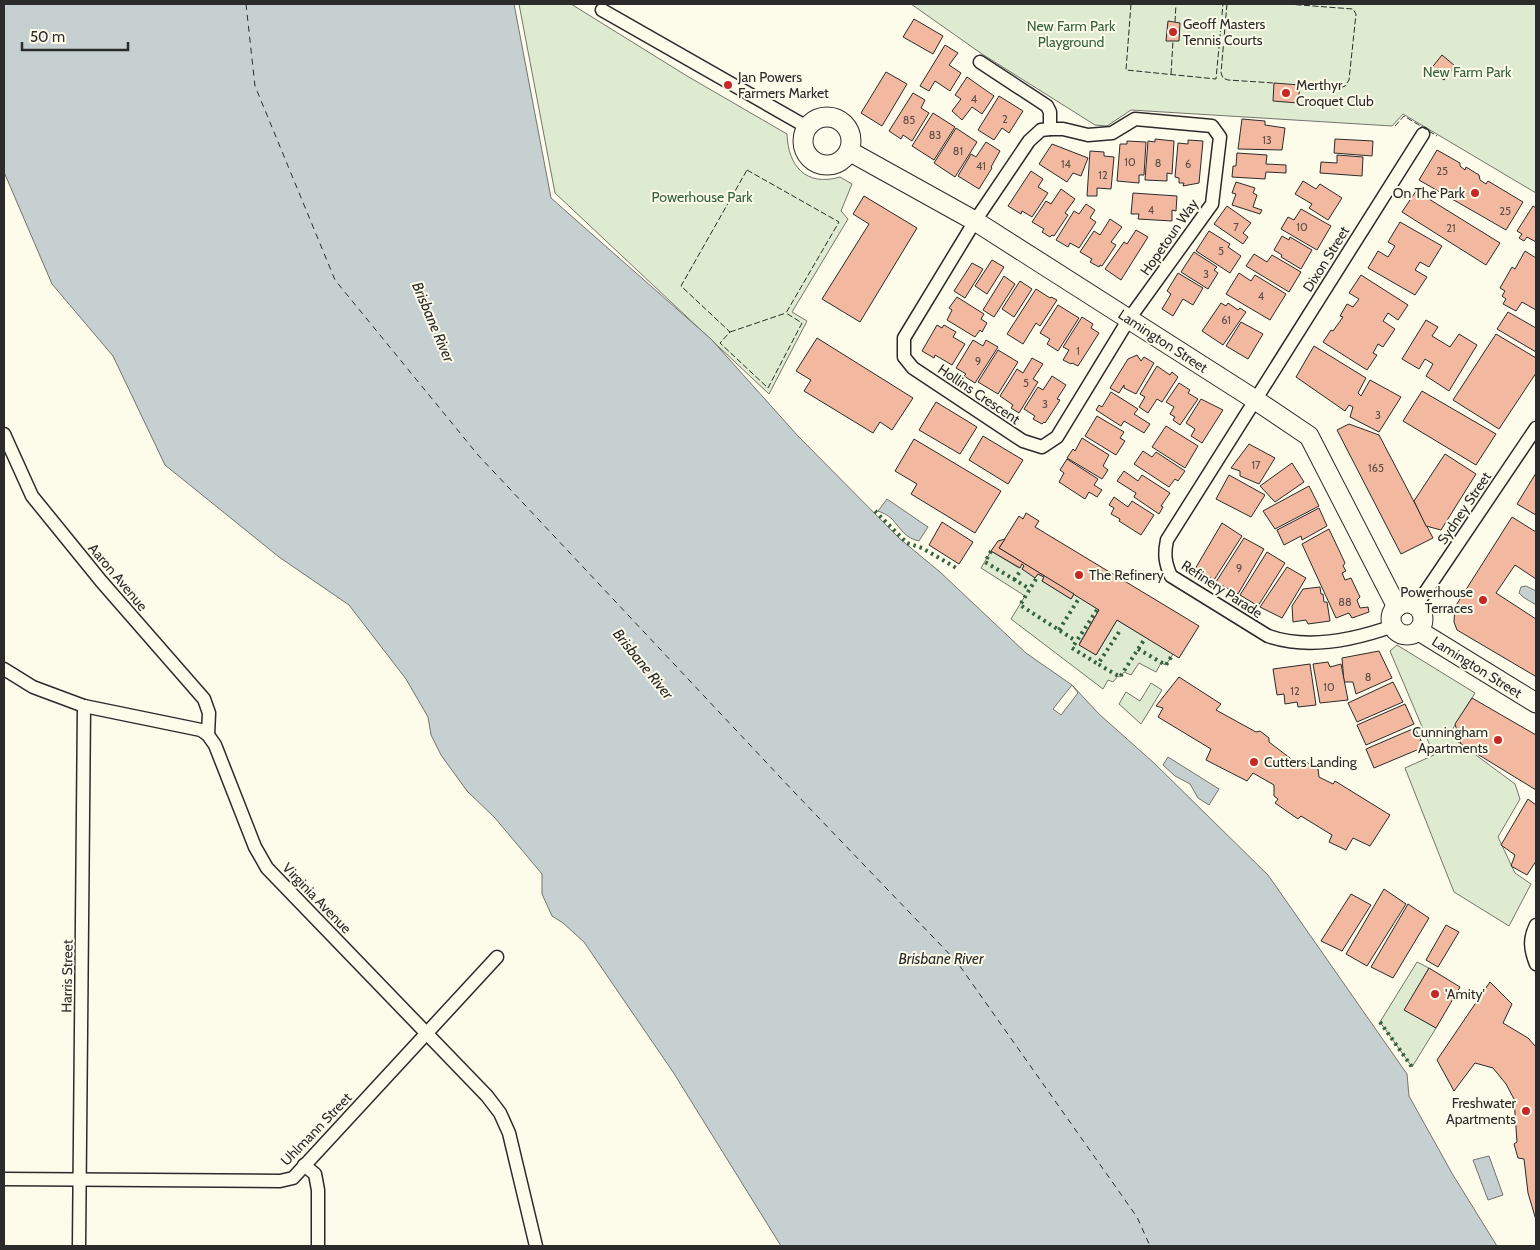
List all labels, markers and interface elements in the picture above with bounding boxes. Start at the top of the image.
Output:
place label: Geoff Masters Tennis Courts [1183,15,1266,49]
park label: New Farm Park Playground [1027,17,1116,51]
scale bar [22,20,129,52]
marker: Geoff Masters Tennis Courts [1167,26,1179,38]
text: 50 m [30,28,65,46]
park label: New Farm Park [1423,63,1512,81]
place label: Jan Powers Farmers Market [737,68,829,102]
place label: Merthyr Croquet Club [1296,76,1374,110]
marker: Jan Powers Farmers Market [722,79,734,91]
marker: Merthyr Croquet Club [1280,87,1292,99]
house number: 4 [971,92,978,106]
house number: 2 [1002,112,1008,126]
house number: 85 [903,113,915,127]
house number: 83 [929,128,941,142]
house number: 13 [1262,133,1272,147]
house number: 81 [953,144,963,158]
house number: 10 [1124,155,1136,169]
house number: 8 [1155,156,1161,170]
house number: 14 [1061,157,1072,171]
house number: 6 [1185,157,1191,171]
house number: 41 [976,159,986,173]
house number: 25 [1436,164,1448,178]
house number: 12 [1098,168,1108,182]
place label: On The Park [1393,184,1466,202]
marker: On The Park [1469,187,1481,199]
park label: Powerhouse Park [651,188,753,206]
street label: Hopetoun Way [1136,195,1202,279]
house number: 4 [1148,203,1155,217]
house number: 25 [1499,204,1511,218]
house number: 7 [1233,220,1239,234]
house number: 10 [1296,220,1308,234]
house number: 21 [1446,221,1456,235]
street label: Dixon Street [1299,223,1353,295]
house number: 5 [1218,244,1224,258]
house number: 3 [1203,267,1209,281]
water label: Brisbane River [408,279,458,366]
house number: 4 [1258,289,1265,303]
street label: Lamington Street [1115,305,1211,377]
house number: 61 [1221,313,1231,327]
house number: 1 [1076,344,1080,358]
house number: 9 [975,354,981,368]
street label: Hollins Crescent [934,360,1024,428]
house number: 5 [1023,376,1029,390]
house number: 3 [1042,397,1048,411]
house number: 3 [1375,408,1381,422]
house number: 17 [1251,458,1261,472]
house number: 165 [1368,461,1384,475]
street label: Sydney Street [1433,468,1495,548]
street label: Aaron Avenue [85,540,151,614]
street label: Refinery Parade [1178,556,1266,622]
house number: 9 [1236,561,1242,575]
place label: The Refinery [1089,566,1164,584]
marker: The Refinery [1073,569,1085,581]
place label: Powerhouse Terraces [1400,583,1473,617]
marker: Powerhouse Terraces [1477,594,1489,606]
house number: 88 [1338,595,1352,609]
water label: Brisbane River [609,625,678,704]
street label: Lamington Street [1429,632,1526,702]
house number: 8 [1365,670,1371,684]
house number: 10 [1323,680,1335,694]
house number: 12 [1290,684,1300,698]
place label: Cunningham Apartments [1412,723,1488,757]
marker: Cunningham Apartments [1492,734,1504,746]
place label: Cutters Landing [1264,753,1358,771]
marker: Cutters Landing [1248,756,1260,768]
street label: Virginia Avenue [279,859,355,937]
street label: Harris Street [57,939,77,1013]
water label: Brisbane River [898,950,985,968]
place label: 'Amity' [1445,985,1485,1003]
marker: 'Amity' [1429,988,1441,1000]
street label: Uhlmann Street [277,1089,356,1169]
place label: Freshwater Apartments [1446,1094,1517,1128]
marker: Freshwater Apartments [1520,1105,1532,1117]

